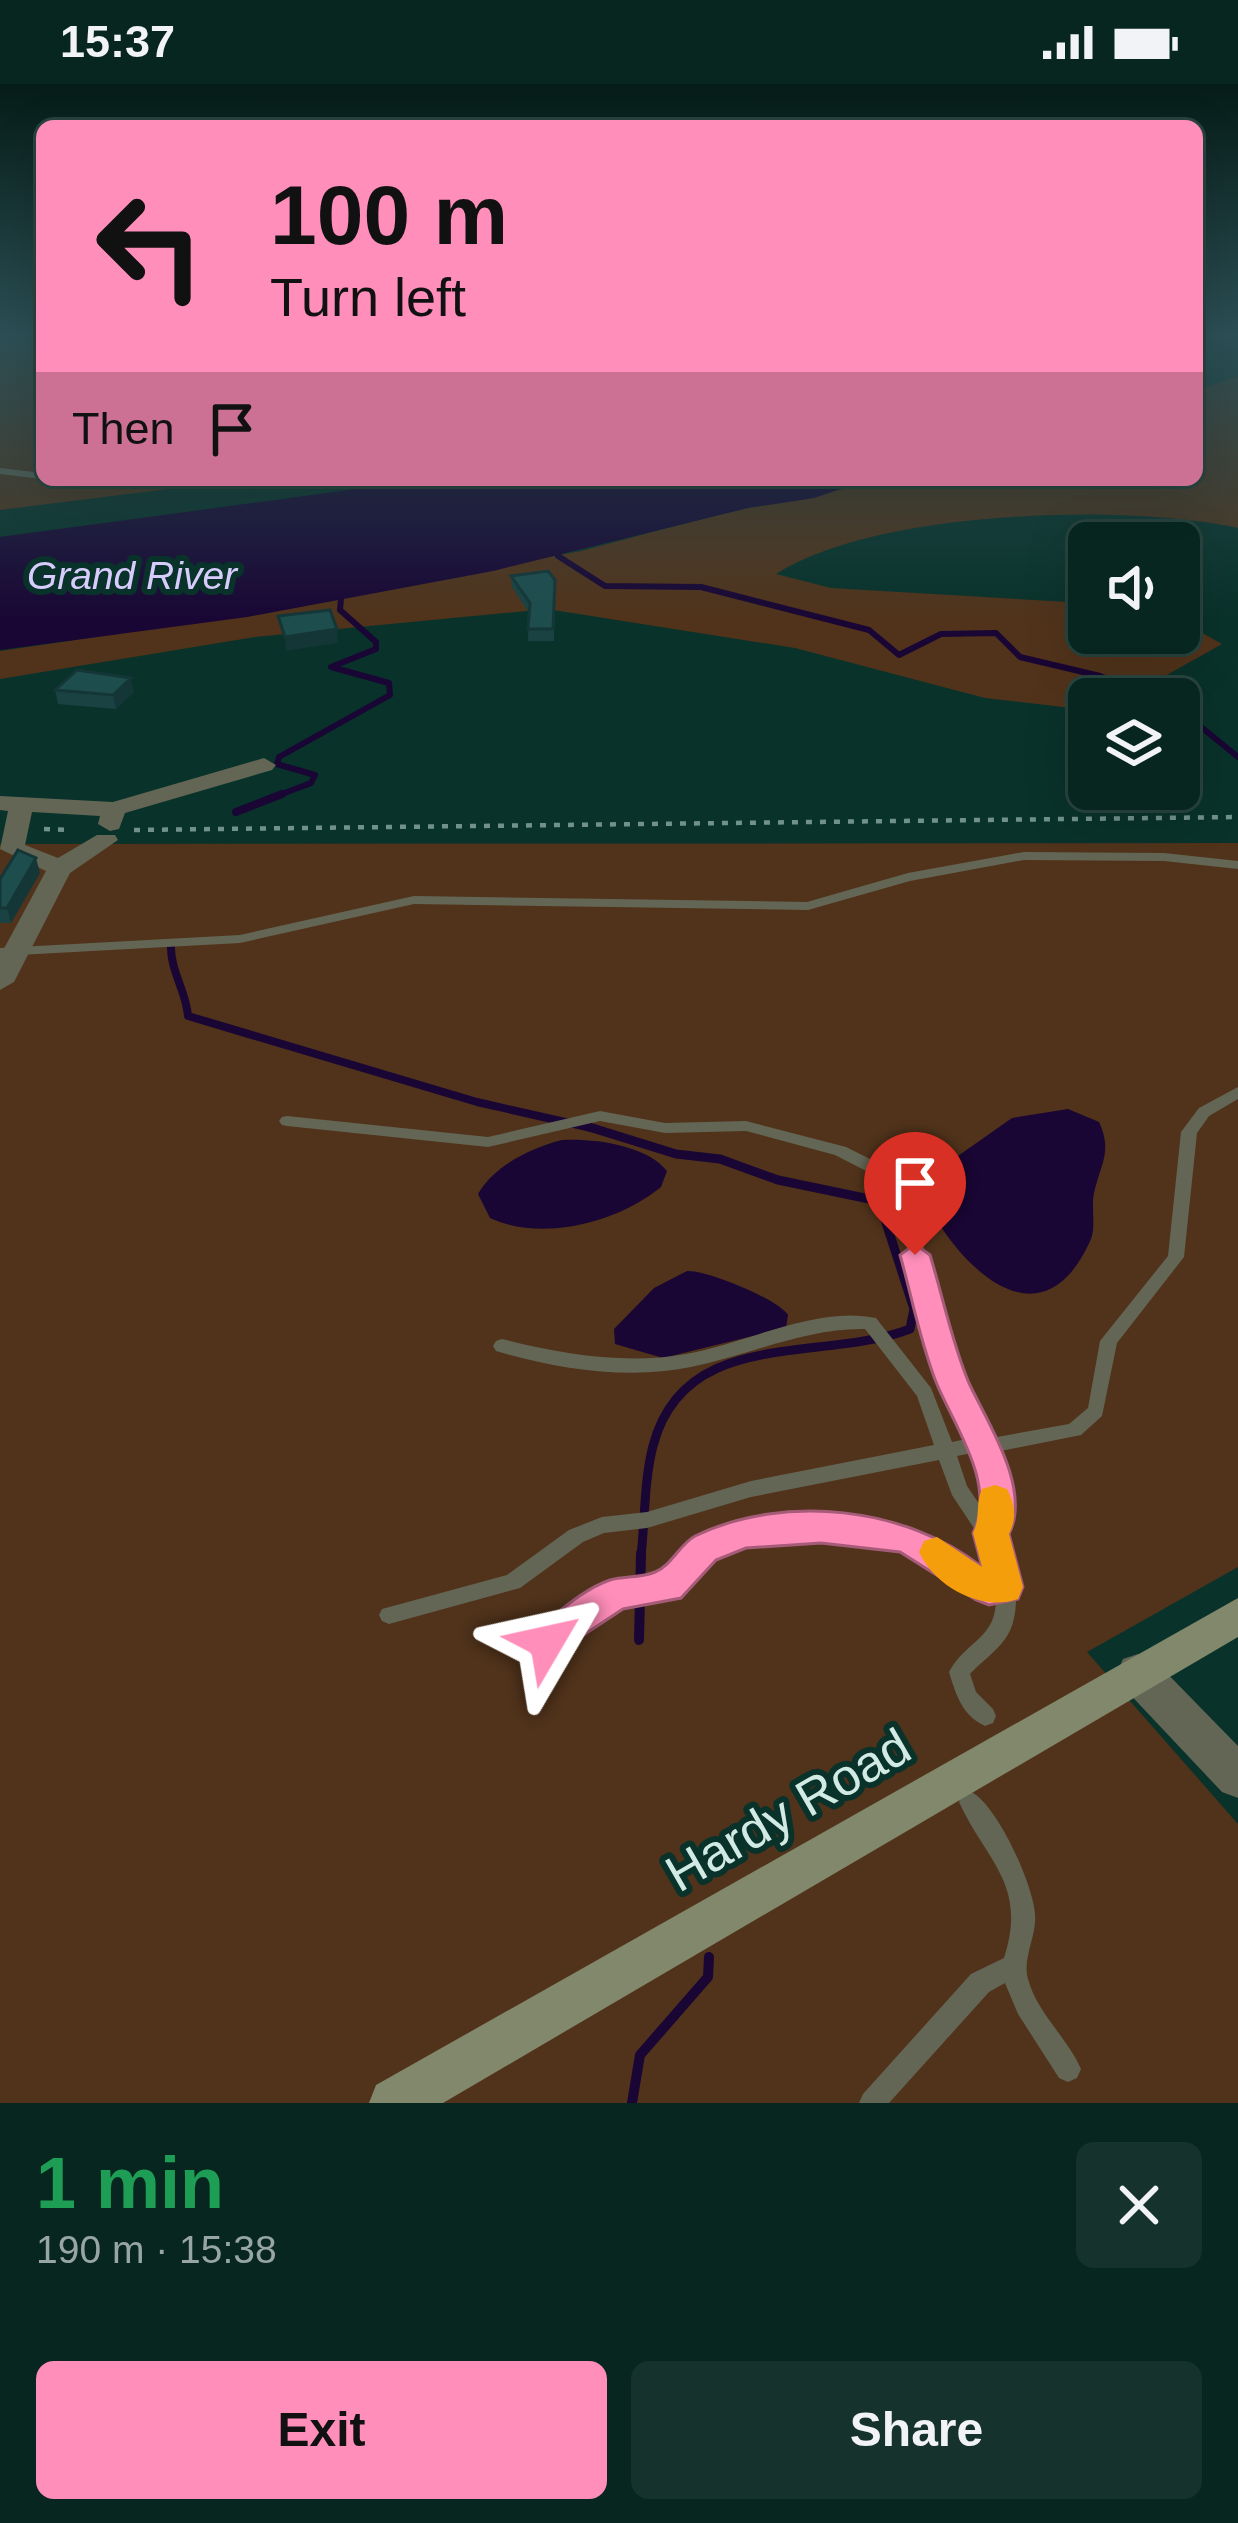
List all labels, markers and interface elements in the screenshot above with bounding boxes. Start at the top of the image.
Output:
text: 15:37 [60,16,175,67]
icon: left [72,168,228,324]
text: 100 m [270,168,508,262]
text: Turn left [270,267,466,327]
icon: arrive [199,396,265,462]
text: Then [72,403,175,454]
map controls [1068,522,1200,810]
button: sound [1068,522,1200,654]
water label: Grand River [27,554,239,597]
button: layers [1068,678,1200,810]
pin [864,1132,966,1255]
icon: arrive [882,1150,948,1216]
position arrow [484,1579,610,1705]
street label: Hardy Road [656,1717,920,1903]
button: close [1076,2142,1202,2268]
text: 1 min [36,2143,224,2223]
text: 190 m · 15:38 [36,2228,277,2271]
button: Exit [36,2361,607,2499]
button: Share [631,2361,1202,2499]

